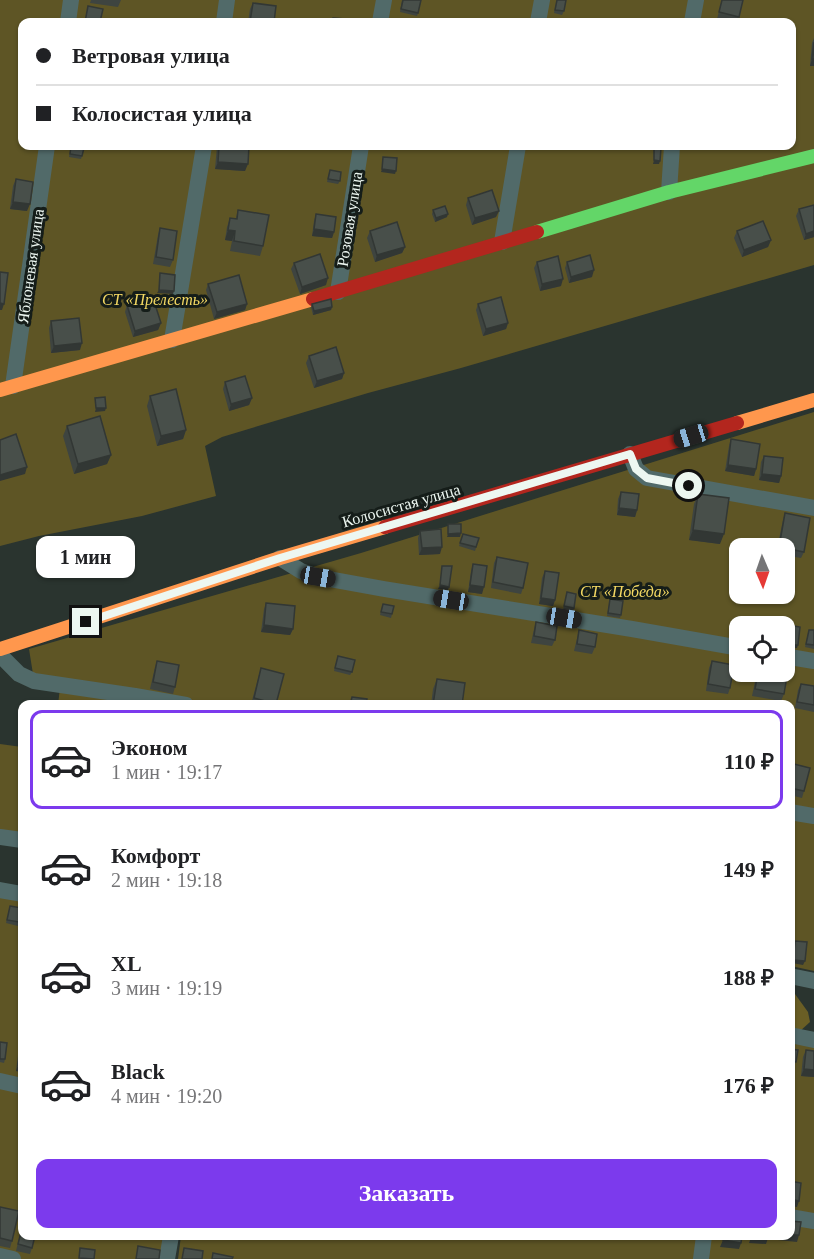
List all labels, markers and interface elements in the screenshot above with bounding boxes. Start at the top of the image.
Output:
text: Ветровая улица [72,43,230,68]
text: Колосистая улица [72,101,252,126]
street label: Розовая улица [334,170,366,268]
street label: Яблоневая улица [14,208,48,325]
park label: СТ «Прелесть» [102,291,208,309]
car [671,422,711,450]
route start [675,472,702,499]
street label: Колосистая улица [340,481,462,531]
callout: 1 мин [36,535,136,577]
north arrow [729,538,795,604]
map controls [729,538,795,682]
text: 1 мин [60,546,111,568]
car [299,565,337,589]
park label: СТ «Победа» [580,583,670,600]
car [432,588,470,612]
car [545,606,583,630]
route end [72,608,99,635]
button: locate [729,616,795,682]
icon: car [39,733,93,787]
text: Эконом [111,735,188,760]
text: 110 ₽ [724,749,774,774]
text: 1 мин · 19:17 [111,761,222,783]
icon: car [39,841,93,895]
text: Комфорт [111,843,200,868]
text: 149 ₽ [723,857,774,882]
text: 2 мин · 19:18 [111,869,222,891]
icon: car [39,949,93,1003]
text: XL [111,951,142,976]
text: 188 ₽ [723,965,774,990]
text: 3 мин · 19:19 [111,977,222,999]
icon: car [39,1057,93,1111]
text: Black [111,1059,165,1084]
text: 176 ₽ [723,1073,774,1098]
text: 4 мин · 19:20 [111,1085,222,1107]
button: Заказать [36,1159,777,1228]

